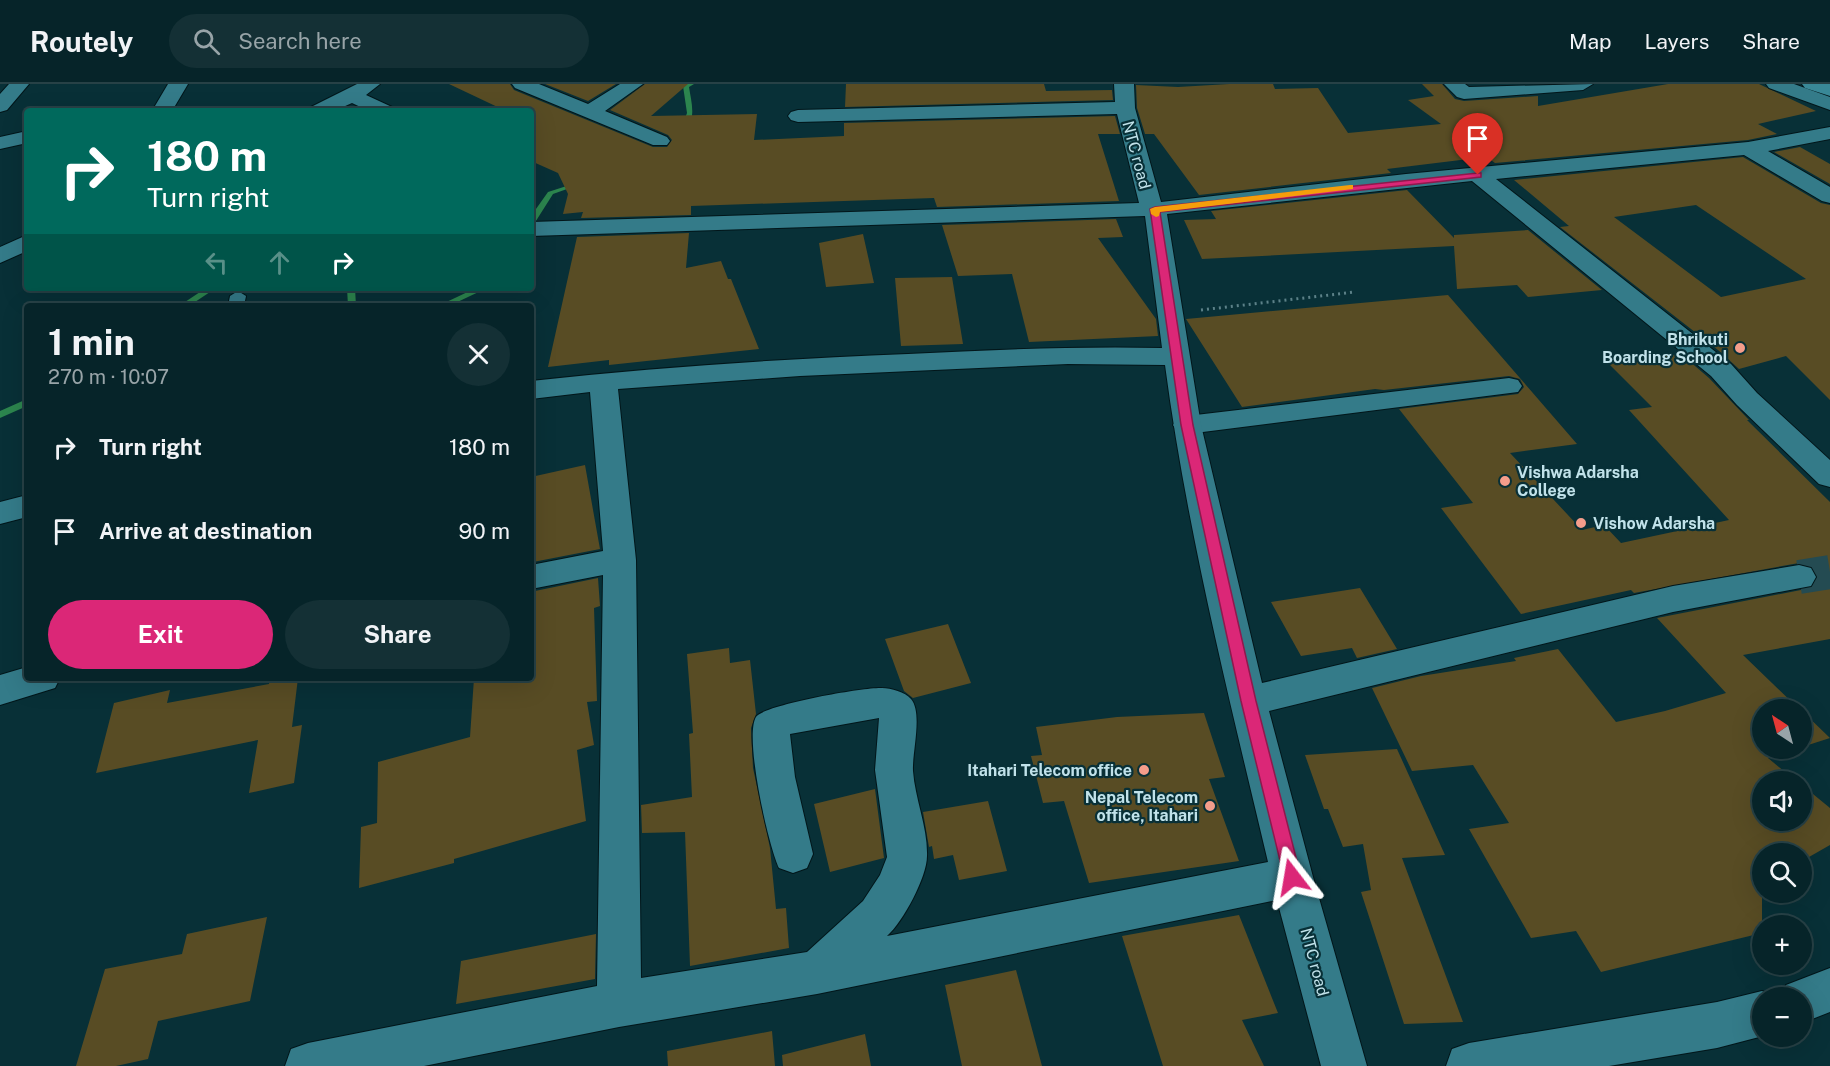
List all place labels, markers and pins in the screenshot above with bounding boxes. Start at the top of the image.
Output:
pin [1452,113,1503,175]
place label: Bhrikuti Boarding School [1602,330,1728,367]
marker: Bhrikuti Boarding School [1733,341,1747,355]
place label: Vishwa Adarsha College [1517,463,1639,500]
marker: Vishwa Adarsha College [1498,474,1512,488]
place label: Vishow Adarsha [1593,514,1715,533]
marker: Vishow Adarsha [1574,516,1588,530]
place label: Itahari Telecom office [967,761,1132,780]
marker: Itahari Telecom office [1137,763,1151,777]
place label: Nepal Telecom office, Itahari [1085,788,1198,825]
marker: Nepal Telecom office, Itahari [1203,799,1217,813]

